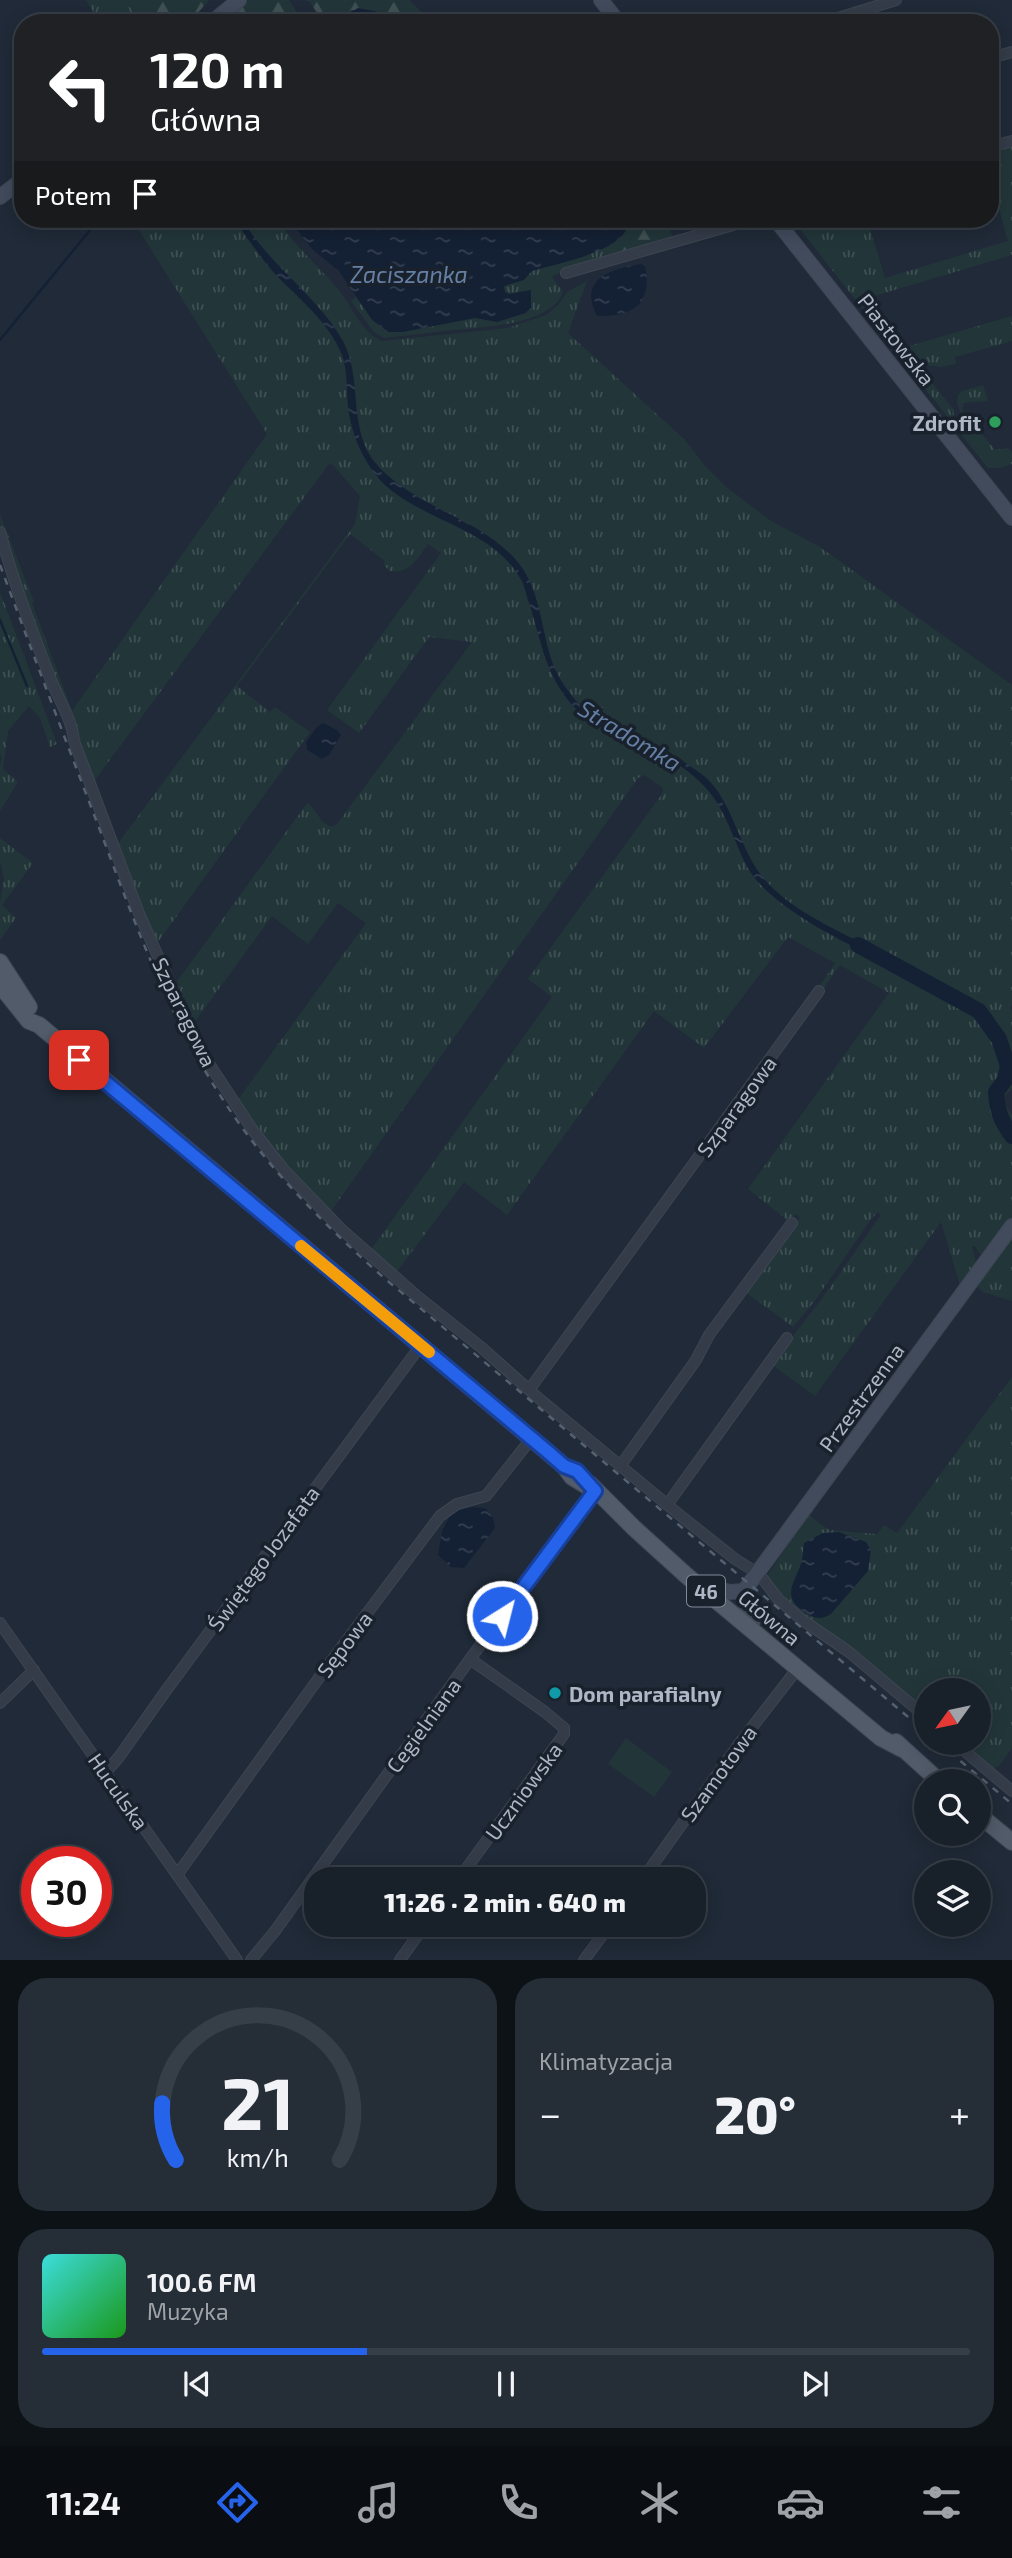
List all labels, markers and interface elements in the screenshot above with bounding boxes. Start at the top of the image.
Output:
text: 120 m [150,39,284,98]
icon: left [35,42,126,133]
text: Główna [150,99,261,137]
icon: arrive [126,175,164,213]
text: Potem [35,179,112,210]
water label: Zaciszanka [350,260,468,288]
street label: Piastowska [853,288,941,390]
place label: Zdrofit [912,410,981,435]
marker: Zdrofit [987,414,1003,430]
water label: Stradomka [574,693,686,777]
street label: Szparagowa [148,953,222,1071]
pin [49,1030,109,1090]
icon: arrive [60,1041,98,1079]
street label: Szparagowa [691,1051,781,1161]
street label: Przestrzenna [813,1338,909,1456]
street label: Świętego Jozafata [202,1481,324,1635]
road number: 46 [687,1576,725,1606]
position arrow [465,1579,539,1653]
street label: Główna [734,1584,806,1650]
street label: Sępowa [311,1606,377,1682]
street label: Cegielniana [380,1673,466,1777]
north arrow [914,1678,990,1755]
map controls [914,1678,991,1937]
place label: Dom parafialny [569,1681,722,1707]
marker: Dom parafialny [547,1685,563,1701]
street label: Szamotowa [675,1720,761,1826]
street label: Uczniowska [479,1737,567,1845]
street label: Huculska [84,1748,154,1834]
button: search [914,1769,991,1846]
speed limit sign: 30 [21,1846,112,1937]
button: layers [914,1860,991,1937]
text: 11:26 · 2 min · 640 m [384,1886,626,1917]
text: Klimatyzacja [539,2047,673,2075]
text: 21 [221,2058,294,2146]
text: 20° [714,2082,796,2144]
text: − [539,2090,561,2136]
text: + [949,2090,970,2136]
text: km/h [226,2142,289,2172]
text: 100.6 FM [147,2266,257,2297]
text: Muzyka [147,2297,229,2325]
icon: previous [178,2365,216,2403]
icon: pause [487,2365,525,2403]
icon: next [796,2365,834,2403]
icon: directions [213,2478,262,2527]
icon: music [354,2478,403,2527]
icon: phone [494,2478,543,2527]
icon: climate [635,2478,684,2527]
icon: car [776,2478,825,2527]
icon: filters [917,2478,966,2527]
text: 11:24 [46,2483,121,2521]

